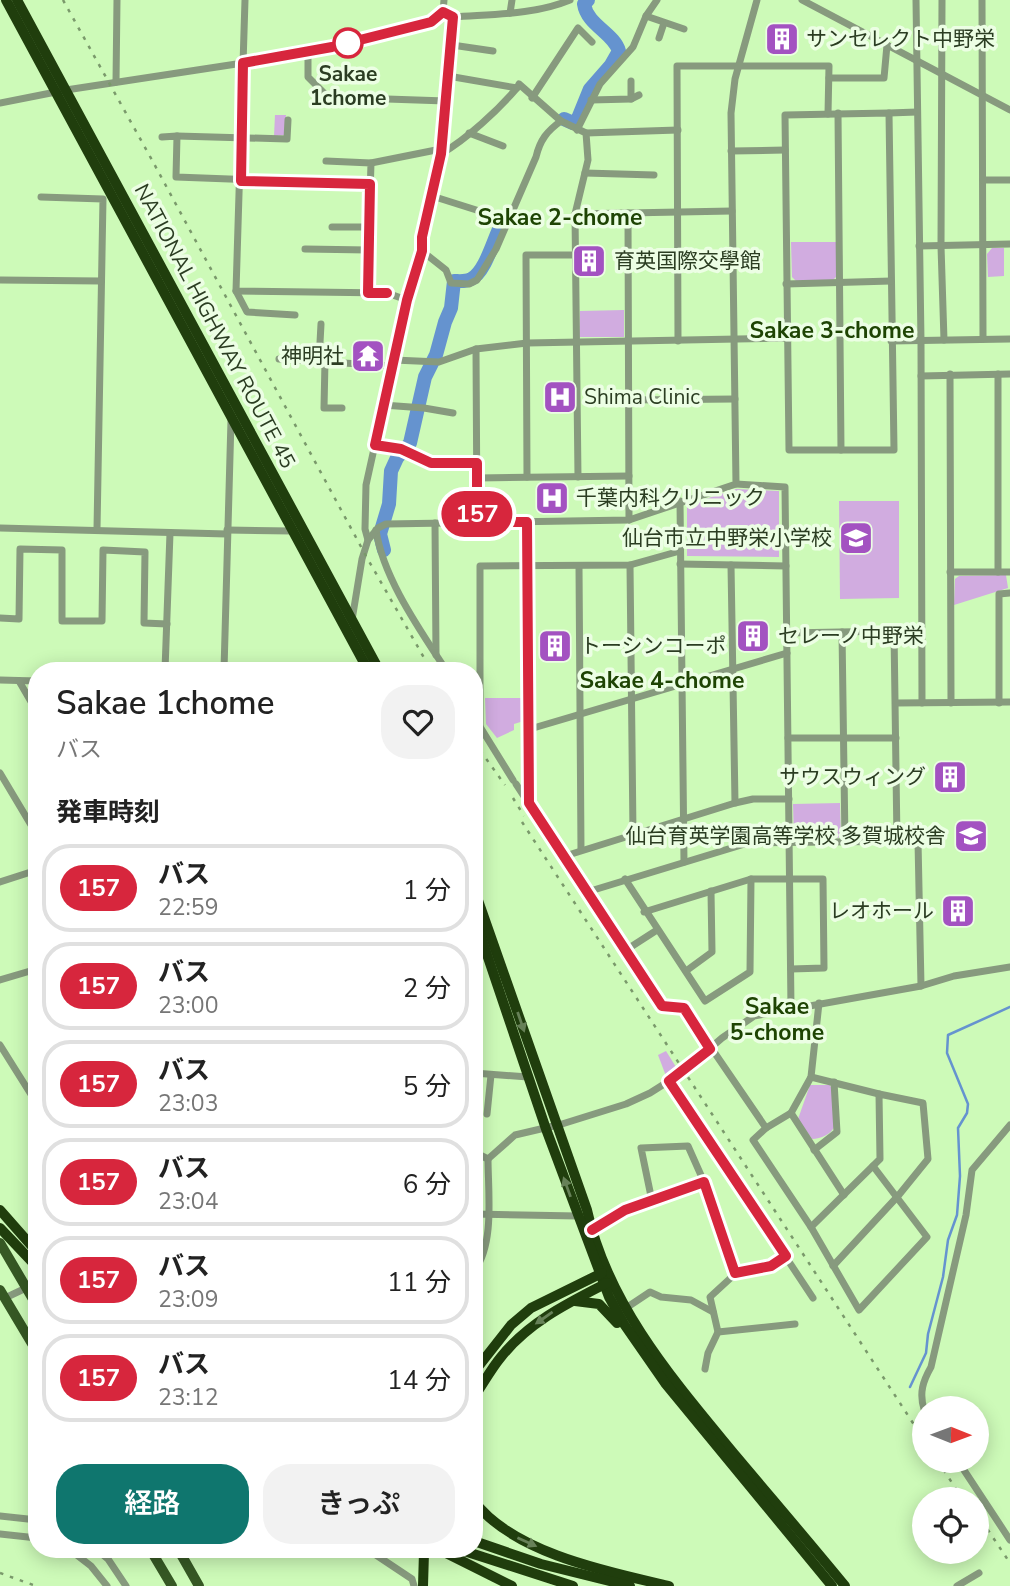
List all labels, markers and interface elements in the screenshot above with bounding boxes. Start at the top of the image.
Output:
building icon: サンセレクト中野栄 [763,20,801,58]
place label: サンセレクト中野栄 [806,25,995,53]
marker: Sakae 1chome [333,28,363,58]
place label: Sakae 1chome [310,60,386,112]
street label: NATIONAL HIGHWAY ROUTE 45 [128,179,302,473]
district label: Sakae 2-chome [478,202,642,233]
building icon: 育英国際交學館 [570,242,608,280]
place label: 育英国際交學館 [614,247,761,275]
district label: Sakae 3-chome [750,315,914,346]
temple icon: 神明社 [349,337,387,375]
place label: 神明社 [281,342,344,370]
hospital icon: Shima Clinic [541,378,579,416]
place label: Shima Clinic [584,383,700,411]
hospital icon: 千葉内科クリニック [533,479,571,517]
place label: 千葉内科クリニック [576,484,765,512]
line badge: 157 [437,491,517,537]
text: 157 [455,498,499,530]
school or university icon: 仙台市立中野栄小学校 [837,519,875,557]
place label: 仙台市立中野栄小学校 [622,524,832,552]
building icon: セレーノ中野栄 [734,617,772,655]
place label: セレーノ中野栄 [778,622,924,650]
building icon: トーシンコーポ [536,627,574,665]
place label: トーシンコーポ [580,632,727,660]
district label: Sakae 4-chome [580,665,744,696]
text: Sakae 1chome [56,681,274,726]
button: heart [381,685,455,759]
text: バス [56,734,102,765]
building icon: サウスウィング [931,758,969,796]
place label: サウスウィング [779,763,926,791]
text: 発車時刻 [56,795,160,830]
school or university icon: 仙台育英学園高等学校 多賀城校舎 [952,817,990,855]
place label: 仙台育英学園高等学校 多賀城校舎 [626,822,946,850]
text: バス [158,857,210,892]
text: 157 [77,872,120,904]
text: 1 分 [403,873,451,908]
text: 22:59 [158,892,218,923]
building icon: レオホール [939,892,977,930]
place label: レオホール [829,897,934,925]
text: バス [158,955,210,990]
text: 157 [77,970,120,1002]
text: 2 分 [403,971,451,1006]
text: 23:00 [158,990,218,1021]
district label: Sakae 5-chome [730,991,824,1048]
one-way arrow [516,1012,527,1033]
text: バス [158,1053,210,1088]
text: 157 [77,1068,120,1100]
text: 5 分 [403,1069,451,1104]
text: 23:03 [158,1088,218,1119]
text: バス [158,1151,210,1186]
text: 157 [77,1166,120,1198]
text: 6 分 [403,1167,451,1202]
one-way arrow [562,1177,573,1198]
text: 23:04 [158,1186,218,1217]
text: バス [158,1249,210,1284]
text: 157 [77,1264,120,1296]
text: 11 分 [387,1265,451,1300]
text: 23:09 [158,1284,218,1315]
one-way arrow [535,1311,553,1325]
text: バス [158,1347,210,1382]
text: 157 [77,1362,120,1394]
text: 14 分 [387,1363,451,1398]
text: 23:12 [158,1382,218,1413]
north arrow [912,1396,989,1474]
map controls [912,1396,989,1564]
button: 経路 [56,1464,249,1544]
button: きっぷ [263,1464,455,1544]
button: locate [912,1487,989,1564]
one-way arrow [517,1537,538,1548]

